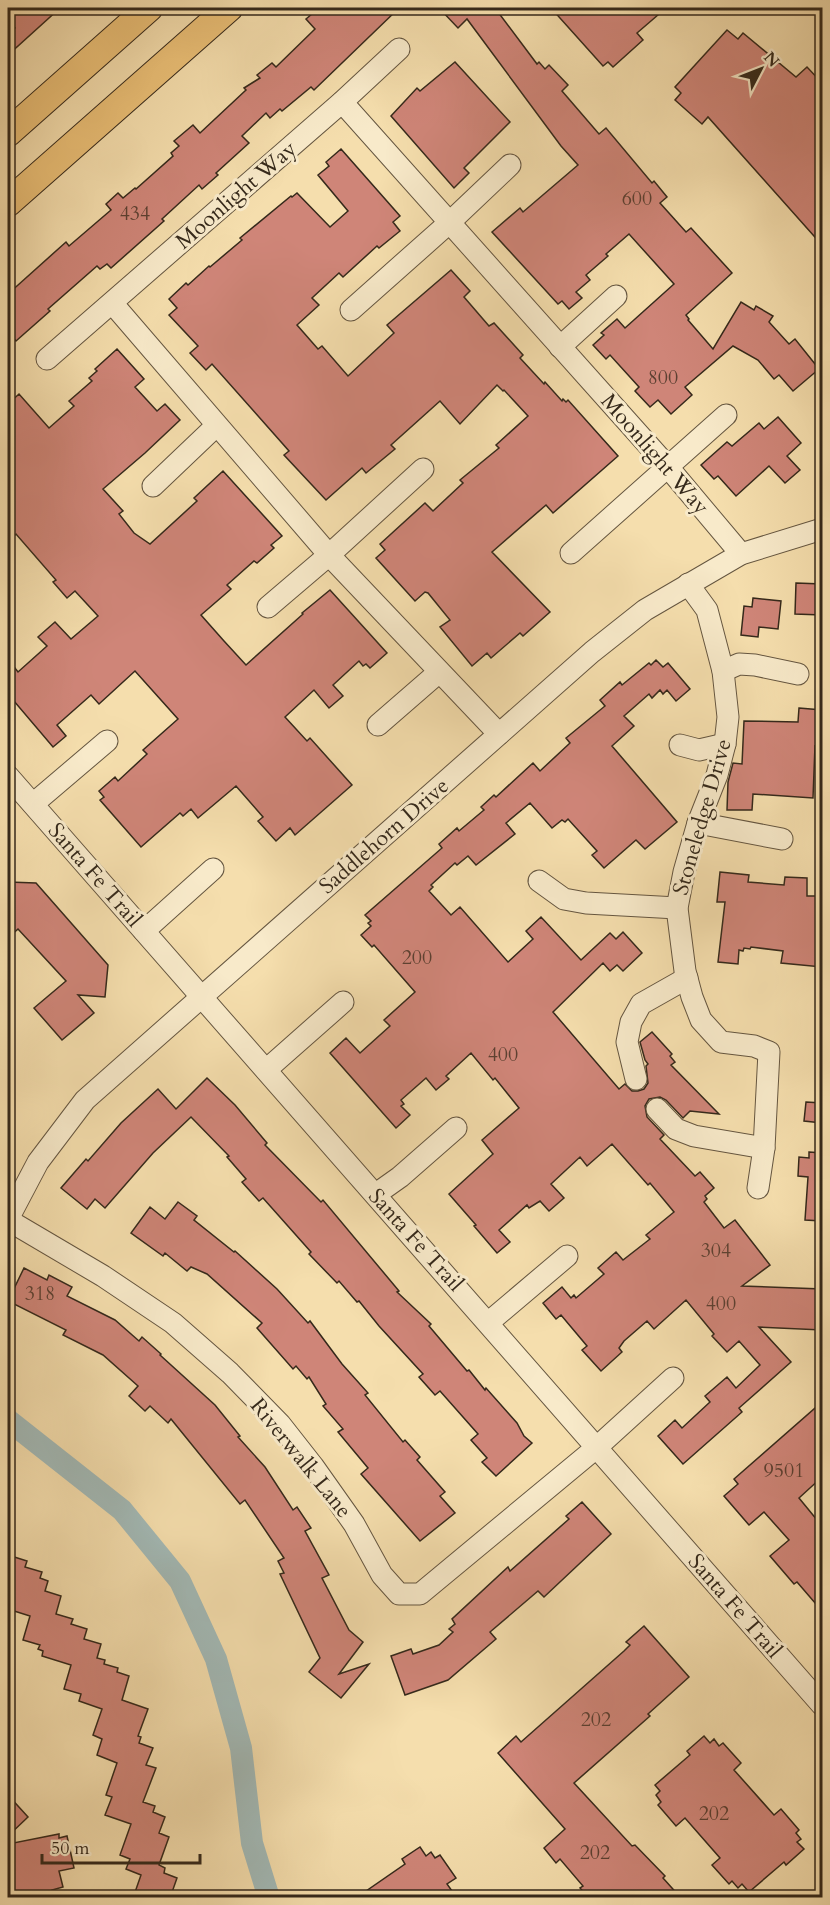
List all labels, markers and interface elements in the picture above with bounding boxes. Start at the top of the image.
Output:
north arrow [731,39,791,99]
text: N [759,47,784,72]
street label: Moonlight Way [169,134,303,256]
house number: 600 [622,185,652,212]
house number: 434 [120,200,150,227]
house number: 800 [648,364,678,391]
street label: Moonlight Way [594,387,716,521]
street label: Stoneledge Drive [665,735,739,899]
street label: Saddlehorn Drive [313,771,455,901]
street label: Santa Fe Trail [41,816,149,934]
house number: 200 [402,944,432,971]
house number: 400 [488,1041,518,1068]
street label: Santa Fe Trail [362,1182,471,1298]
house number: 304 [701,1237,731,1264]
house number: 318 [25,1280,55,1307]
house number: 400 [706,1290,736,1317]
street label: Riverwalk Lane [243,1392,359,1524]
house number: 9501 [764,1457,804,1484]
street label: Santa Fe Trail [681,1547,789,1665]
house number: 202 [581,1706,611,1733]
house number: 202 [699,1800,729,1827]
scale bar [42,1827,200,1865]
text: 50 m [51,1836,90,1861]
house number: 202 [580,1839,610,1866]

